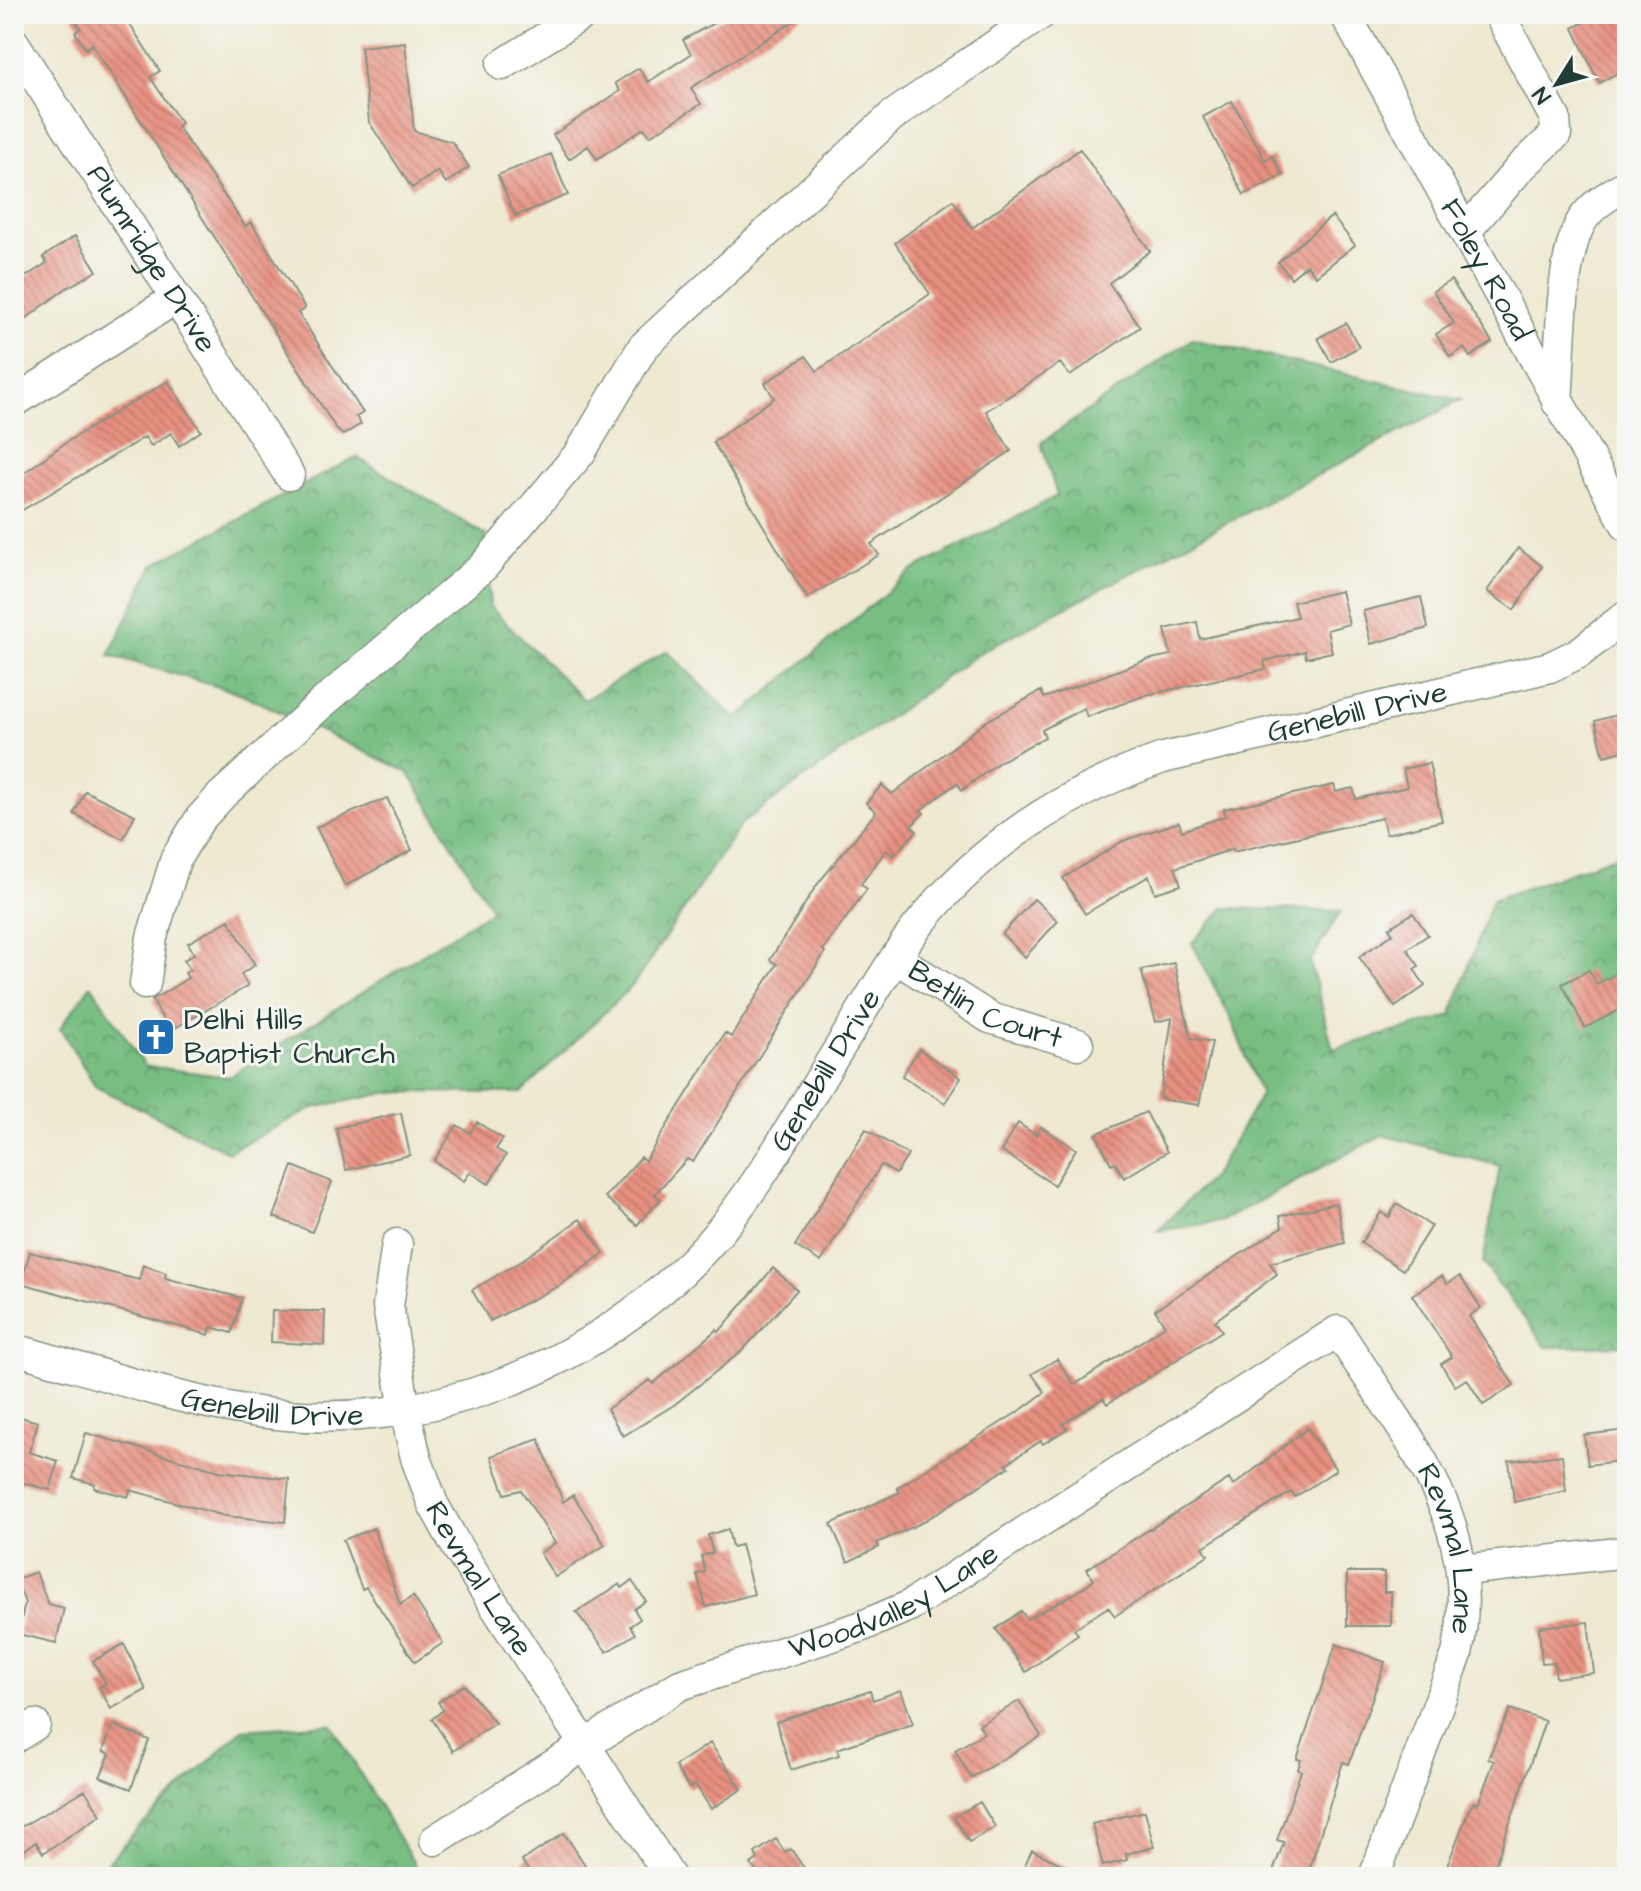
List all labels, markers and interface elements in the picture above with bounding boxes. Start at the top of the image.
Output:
north arrow [1517,44,1597,124]
text: N [1526,80,1559,110]
street label: Plumridge Drive [76,157,227,361]
street label: Foley Road [1430,191,1542,348]
street label: Genebill Drive [1263,671,1451,754]
street label: Betlin Court [900,950,1067,1059]
street label: Genebill Drive [760,981,891,1160]
place label: Delhi Hills Baptist Church [184,999,395,1075]
church icon: Delhi Hills Baptist Church [135,1016,177,1058]
street label: Genebill Drive [177,1376,365,1438]
street label: Revmal Lane [1406,1456,1484,1637]
street label: Revmal Lane [415,1494,543,1665]
street label: Woodvalley Lane [783,1533,1007,1670]

